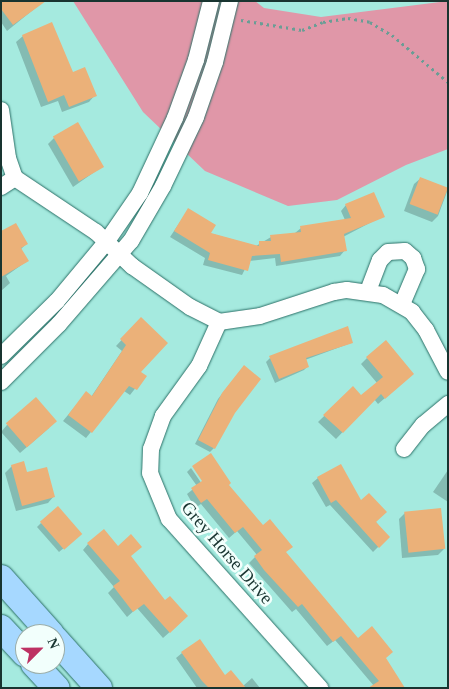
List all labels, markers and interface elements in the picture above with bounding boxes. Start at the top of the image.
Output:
street label: Grey Horse Drive [177,497,277,609]
north arrow [15,624,65,674]
text: N [44,636,62,651]

